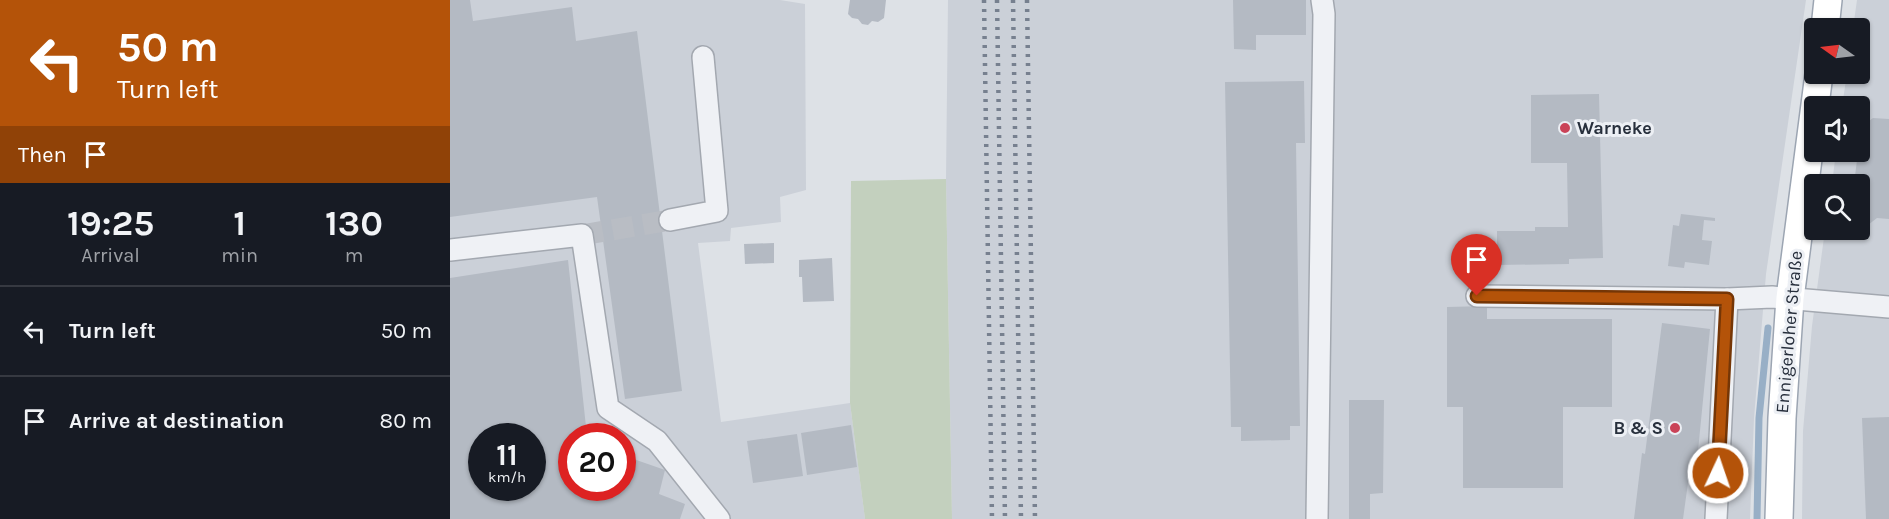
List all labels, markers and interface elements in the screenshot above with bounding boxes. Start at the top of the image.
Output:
north arrow [1804,18,1870,84]
map controls [1804,18,1870,240]
text: 50 m [117,22,219,72]
icon: left [18,24,96,102]
text: Turn left [117,73,218,105]
button: sound [1804,96,1870,162]
place label: Warneke [1577,117,1652,139]
marker: Warneke [1558,121,1572,135]
icon: arrive [79,138,112,171]
text: Then [18,142,67,168]
button: search [1804,174,1870,240]
text: 19:25 [67,202,154,244]
text: 1 [233,202,246,244]
text: 130 [325,202,383,244]
pin [1451,234,1502,296]
icon: arrive [1460,243,1493,276]
text: Arrival [81,244,140,267]
text: min [221,244,258,267]
text: m [345,244,363,267]
street label: Ennigerloher Straße [1771,250,1807,414]
icon: left [18,315,51,348]
text: Turn left [69,318,156,344]
text: 50 m [381,318,432,344]
icon: arrive [18,405,51,438]
text: Arrive at destination [69,408,284,434]
text: 80 m [380,408,432,434]
place label: B & S [1613,417,1663,439]
marker: B & S [1668,421,1682,435]
speed limit sign: 20 [558,423,636,501]
text: 11 [496,437,518,473]
position arrow [1686,441,1750,505]
text: km/h [488,468,526,486]

